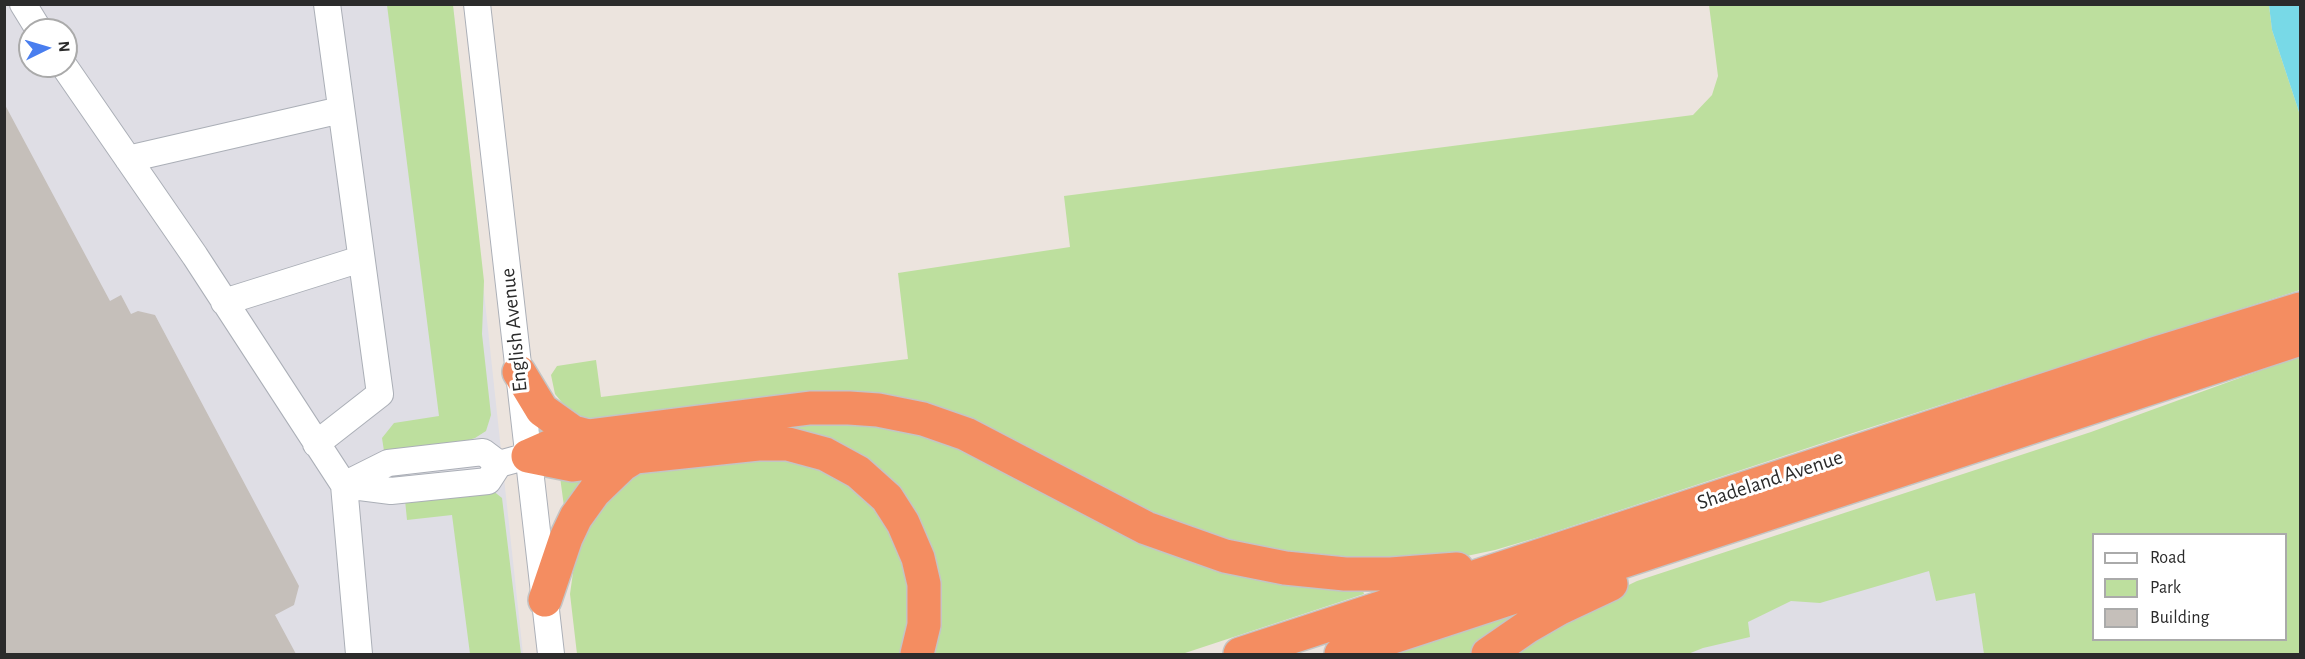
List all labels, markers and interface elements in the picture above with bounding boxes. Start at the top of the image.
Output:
north arrow [18,18,78,78]
text: N [55,40,72,53]
street label: English Avenue [495,267,533,393]
street label: Shadeland Avenue [1694,445,1846,515]
legend [2092,533,2287,641]
text: Road [2150,549,2186,567]
text: Park [2150,579,2181,597]
text: Building [2150,609,2209,627]

